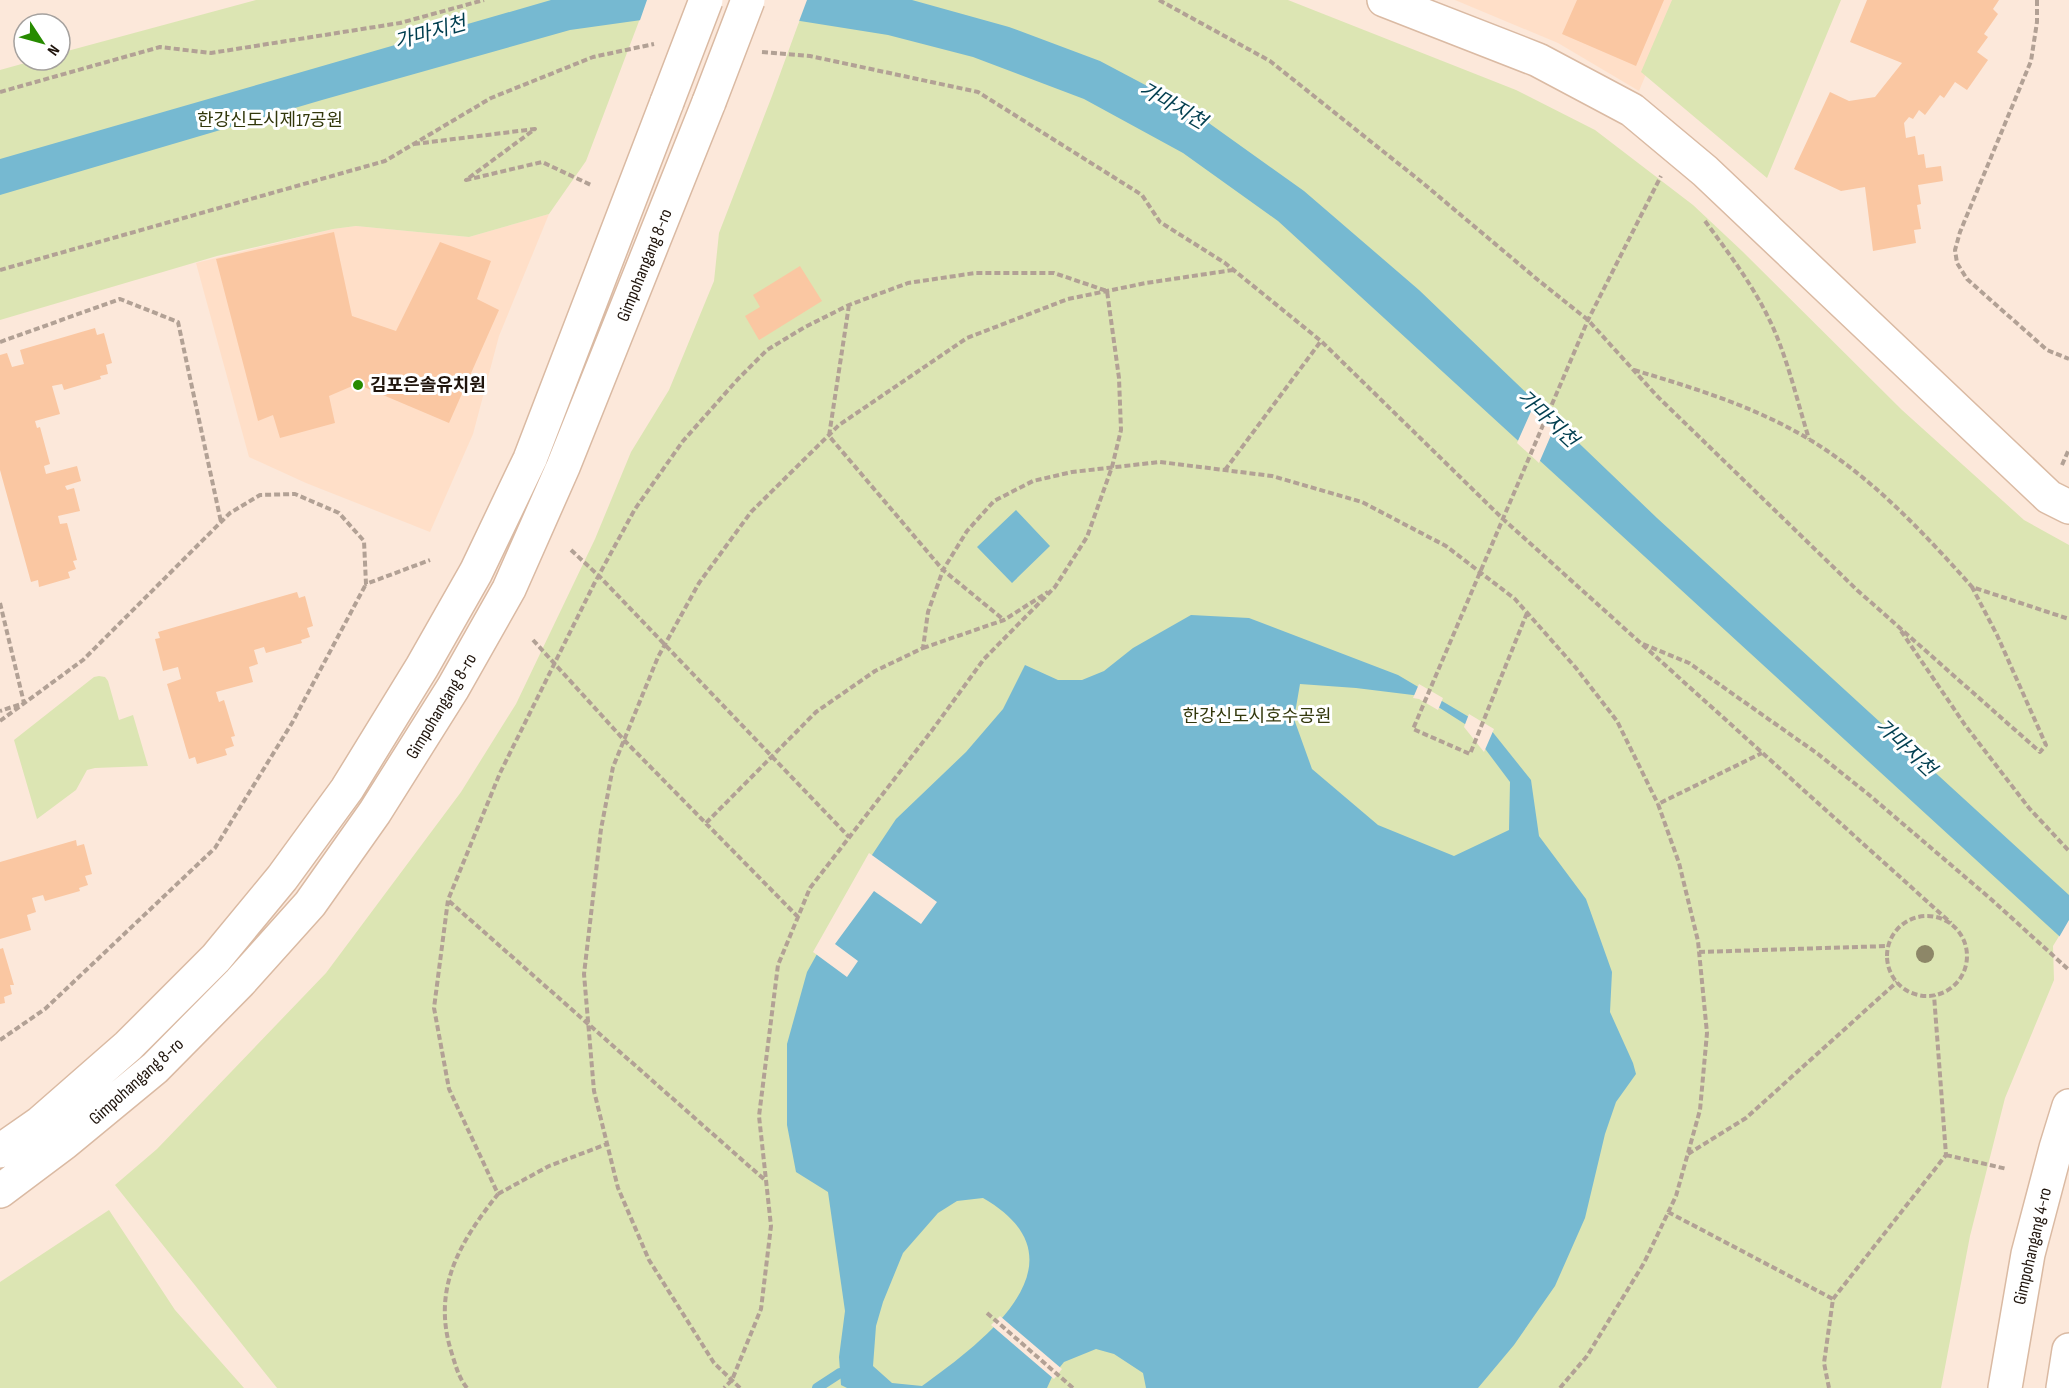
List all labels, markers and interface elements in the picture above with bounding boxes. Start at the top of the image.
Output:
water label: 가마지천 [392,11,471,55]
north arrow [12,12,72,72]
text: N [43,41,63,59]
water label: 가마지천 [1135,77,1213,136]
park label: 한강신도시제17공원 [197,110,343,131]
street label: Gimpohangang 8-ro [612,206,677,325]
place label: 김포은솔유치원 [370,375,486,396]
marker: 김포은솔유치원 [351,378,365,392]
water label: 가마지천 [1512,385,1584,454]
street label: Gimpohangang 8-ro [402,650,481,763]
park label: 한강신도시호수공원 [1182,706,1332,727]
water label: 가마지천 [1870,714,1942,783]
street label: Gimpohangang 8-ro [85,1034,188,1129]
street label: Gimpohangang 4-ro [2009,1186,2056,1307]

